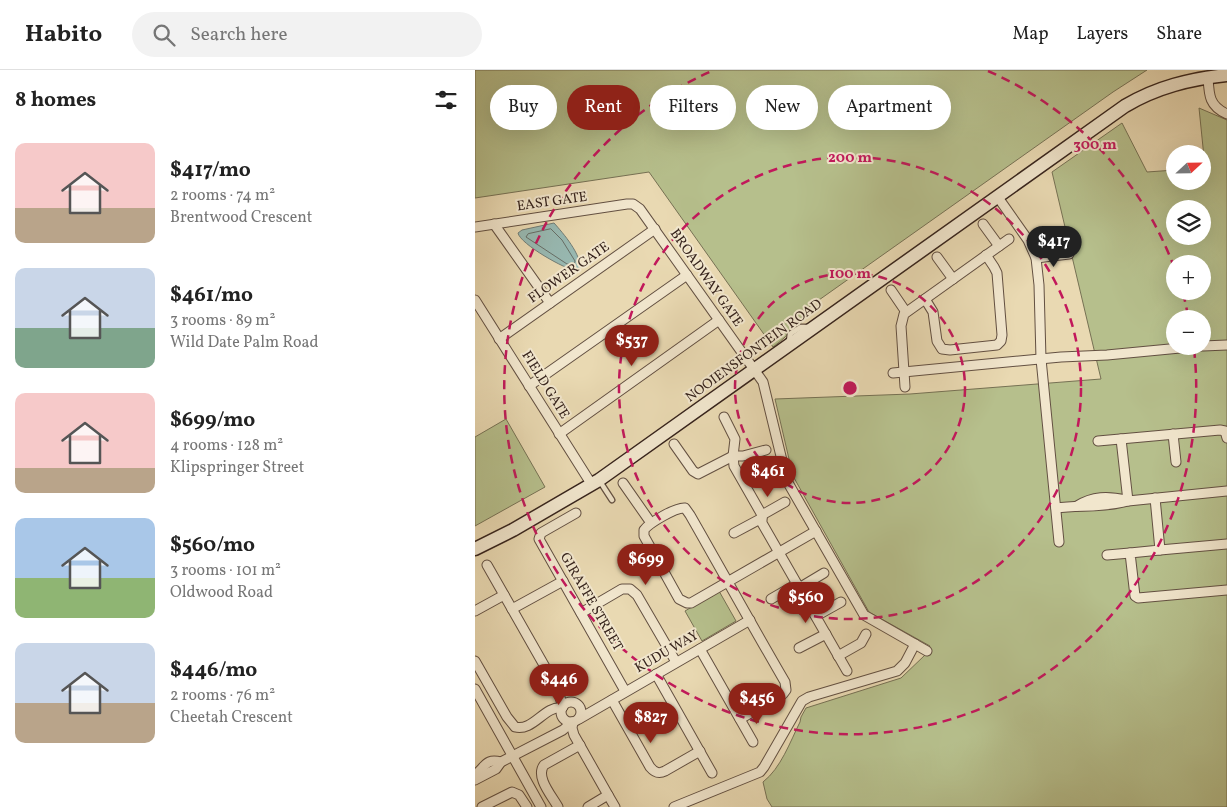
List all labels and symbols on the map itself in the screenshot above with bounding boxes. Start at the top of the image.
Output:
text: 300 m [1073,135,1117,156]
north arrow [1166,145,1211,190]
text: 200 m [828,148,872,169]
street label: EAST GATE [516,188,588,216]
street label: BROADWAY GATE [665,225,747,331]
pin: $417 [1024,226,1084,268]
street label: FLOWER GATE [524,238,614,308]
text: 100 m [829,264,872,285]
street label: NOOIENSFONTEIN ROAD [682,295,826,407]
pin: $537 [602,324,662,367]
street label: FIELD GATE [517,347,573,423]
centre of rings [841,379,859,397]
pin: $461 [738,456,798,498]
pin: $699 [616,544,676,586]
street label: GIRAFFE STREET [555,549,627,655]
pin: $560 [776,582,836,624]
street label: KUDU WAY [632,626,703,678]
pin: $446 [529,664,589,706]
pin: $456 [727,682,787,725]
pin: $827 [621,702,681,744]

